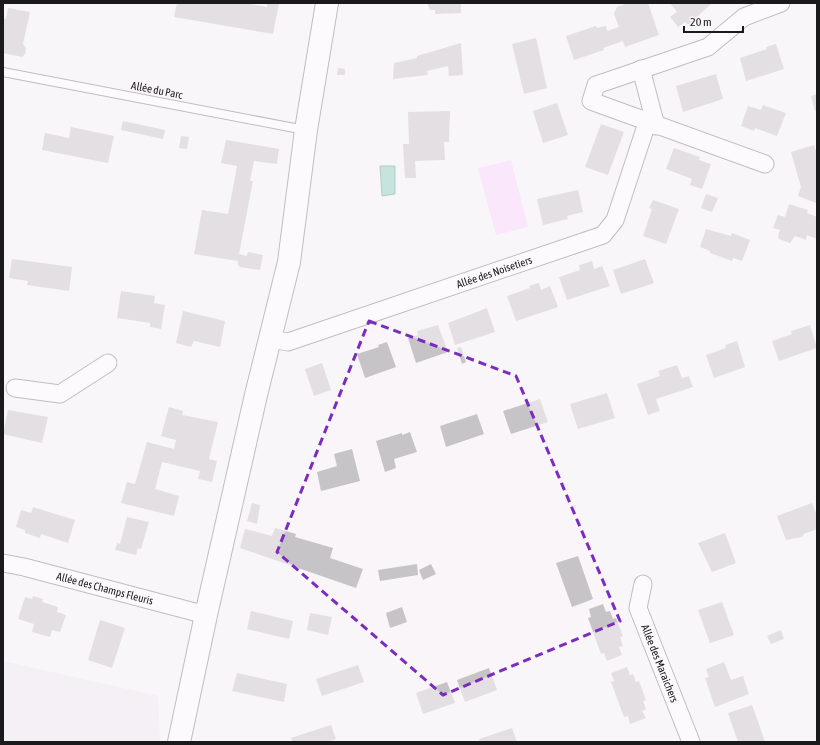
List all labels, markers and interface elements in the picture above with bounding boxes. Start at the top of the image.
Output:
scale bar [684,8,743,34]
text: 20 m [690,15,712,29]
street label: Allée du Parc [130,79,185,101]
street label: Allée des Noisetiers [455,254,534,290]
street label: Allée des Champs Fleuris [55,570,155,607]
street label: Allée des Maraichers [639,623,681,704]

